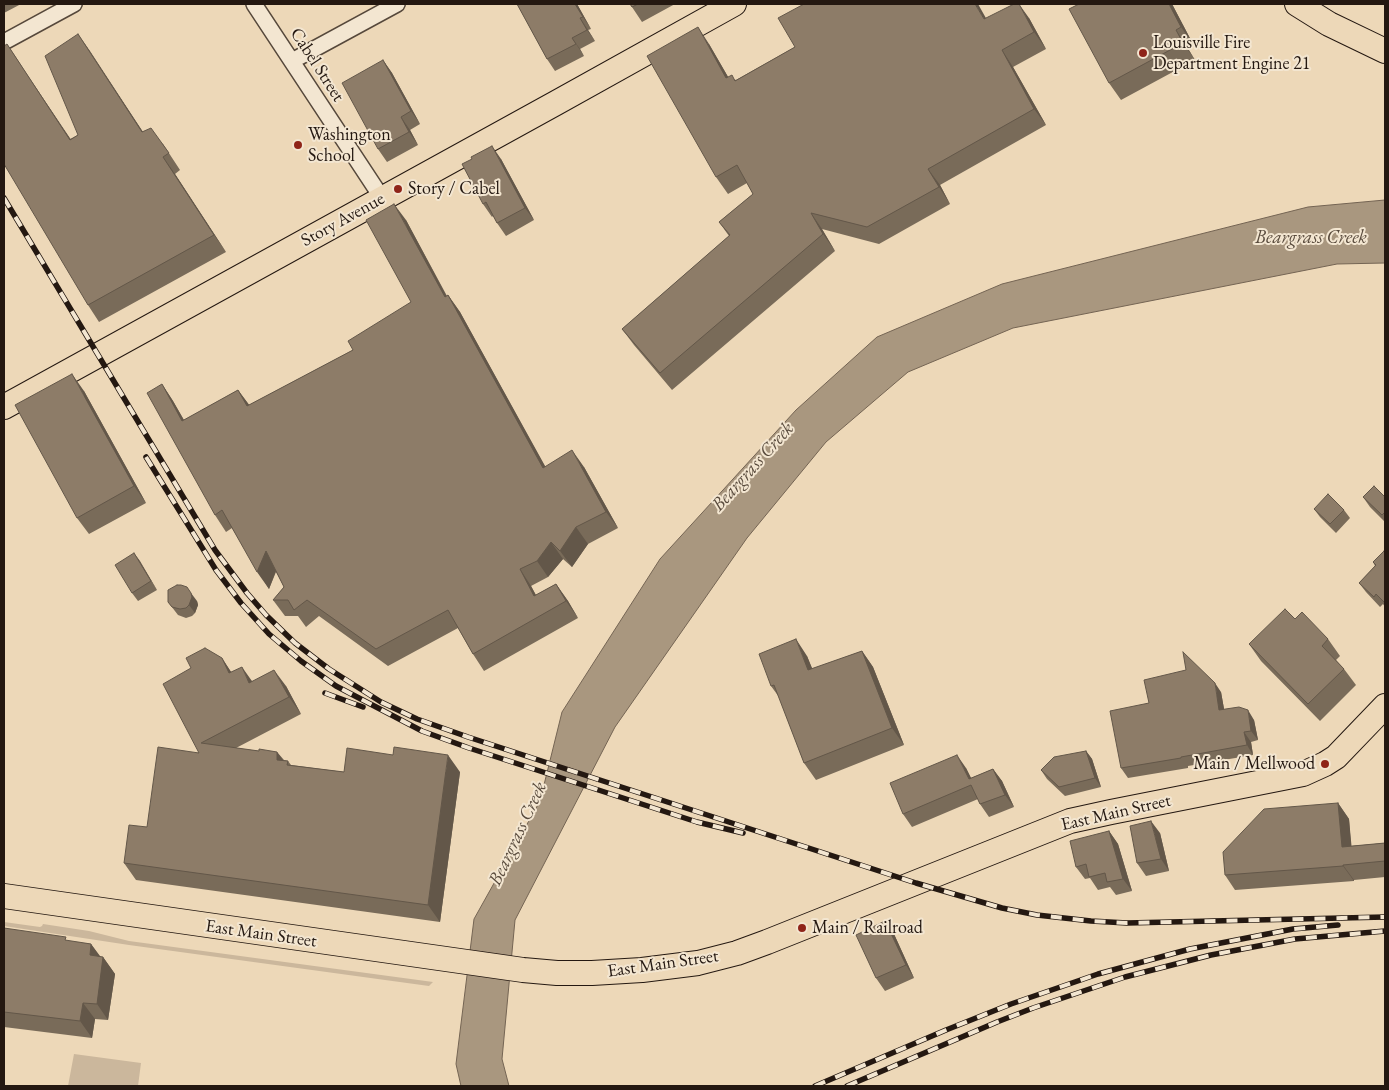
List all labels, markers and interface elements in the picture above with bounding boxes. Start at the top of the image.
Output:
street label: Cabel Street [285,24,349,106]
place label: Louisville Fire Department Engine 21 [1153,32,1310,74]
marker: Louisville Fire Department Engine 21 [1137,47,1149,59]
place label: Washington School [308,124,391,166]
marker: Washington School [292,139,304,151]
place label: Story / Cabel [408,178,500,200]
marker: Story / Cabel [392,183,404,195]
street label: Story Avenue [297,188,389,252]
water label: Beargrass Creek [1255,227,1367,249]
water label: Beargrass Creek [707,418,799,516]
place label: Main / Mellwood [1193,753,1315,775]
marker: Main / Mellwood [1319,758,1331,770]
water label: Beargrass Creek [484,779,552,889]
street label: East Main Street [1059,790,1173,836]
street label: East Main Street [204,916,318,952]
place label: Main / Railroad [812,917,923,939]
marker: Main / Railroad [796,922,808,934]
street label: East Main Street [606,946,720,982]

